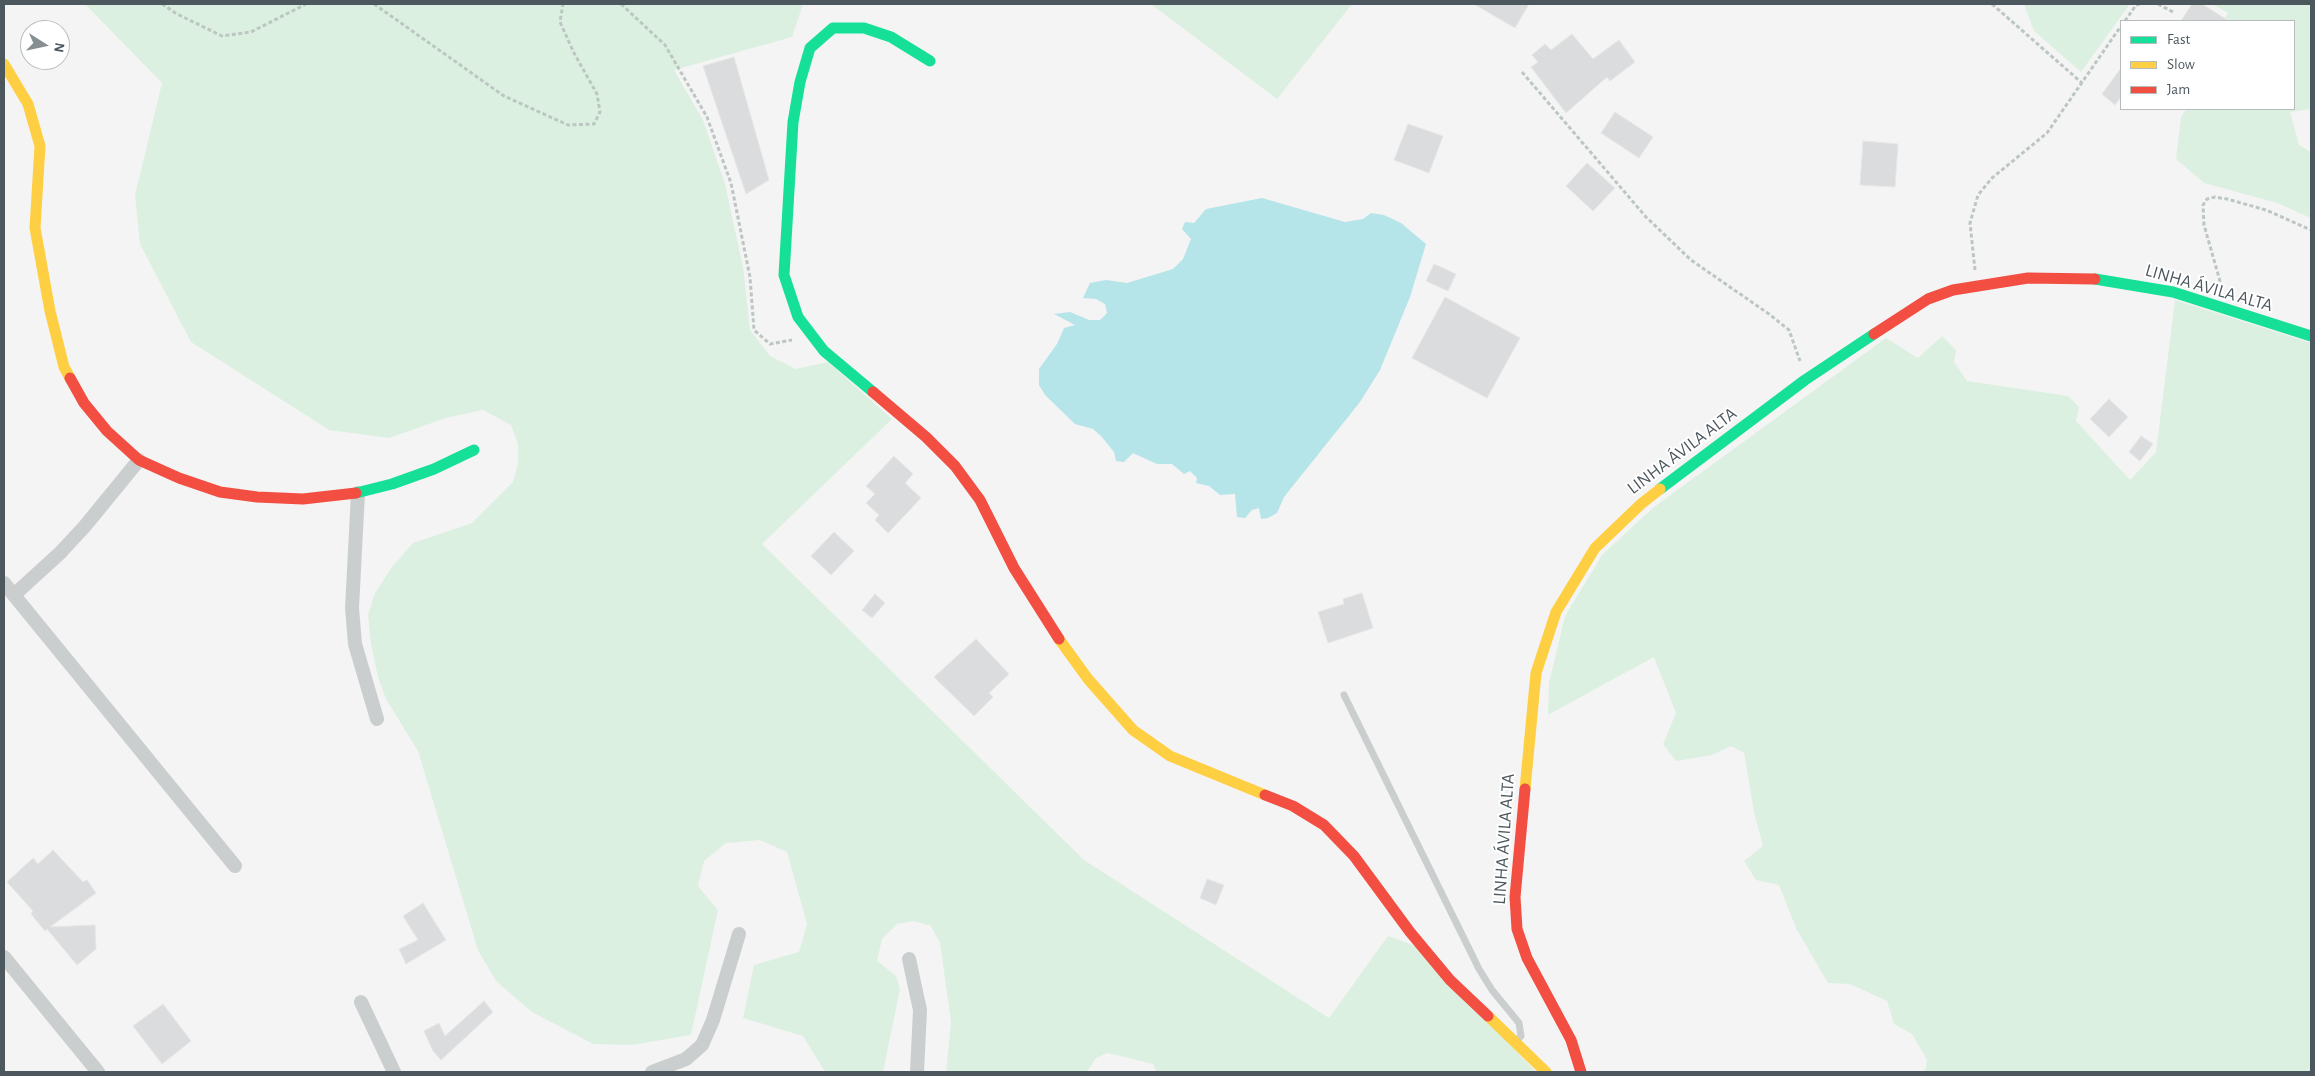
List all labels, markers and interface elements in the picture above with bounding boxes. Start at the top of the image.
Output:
north arrow [20,20,70,70]
legend [2120,20,2295,110]
text: Fast [2167,32,2190,47]
text: N [51,41,67,53]
text: Slow [2167,57,2195,72]
text: Jam [2167,82,2190,97]
street label: LINHA ÁVILA ALTA [2143,260,2275,316]
street label: LINHA ÁVILA ALTA [1623,403,1741,499]
street label: LINHA ÁVILA ALTA [1489,773,1519,905]

